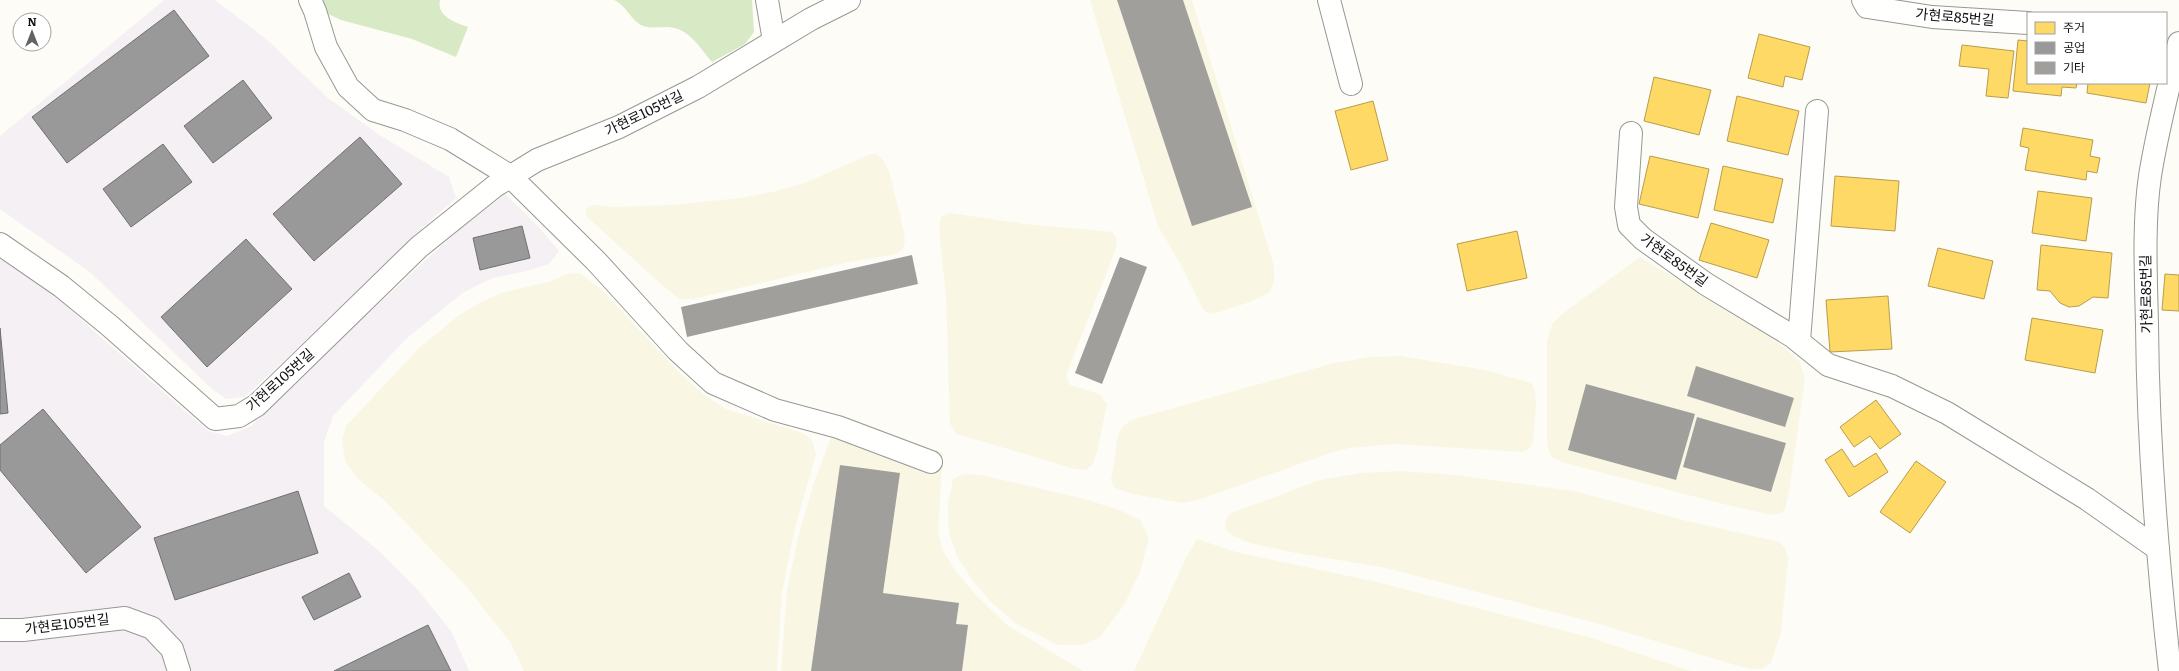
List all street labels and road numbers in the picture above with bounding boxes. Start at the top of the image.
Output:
street label: 가현로85번길 [1915,3,1995,29]
street label: 가현로105번길 [601,84,686,140]
street label: 가현로85번길 [1637,228,1713,291]
street label: 가현로85번길 [2134,254,2156,334]
street label: 가현로105번길 [241,343,318,415]
street label: 가현로105번길 [23,608,110,638]

